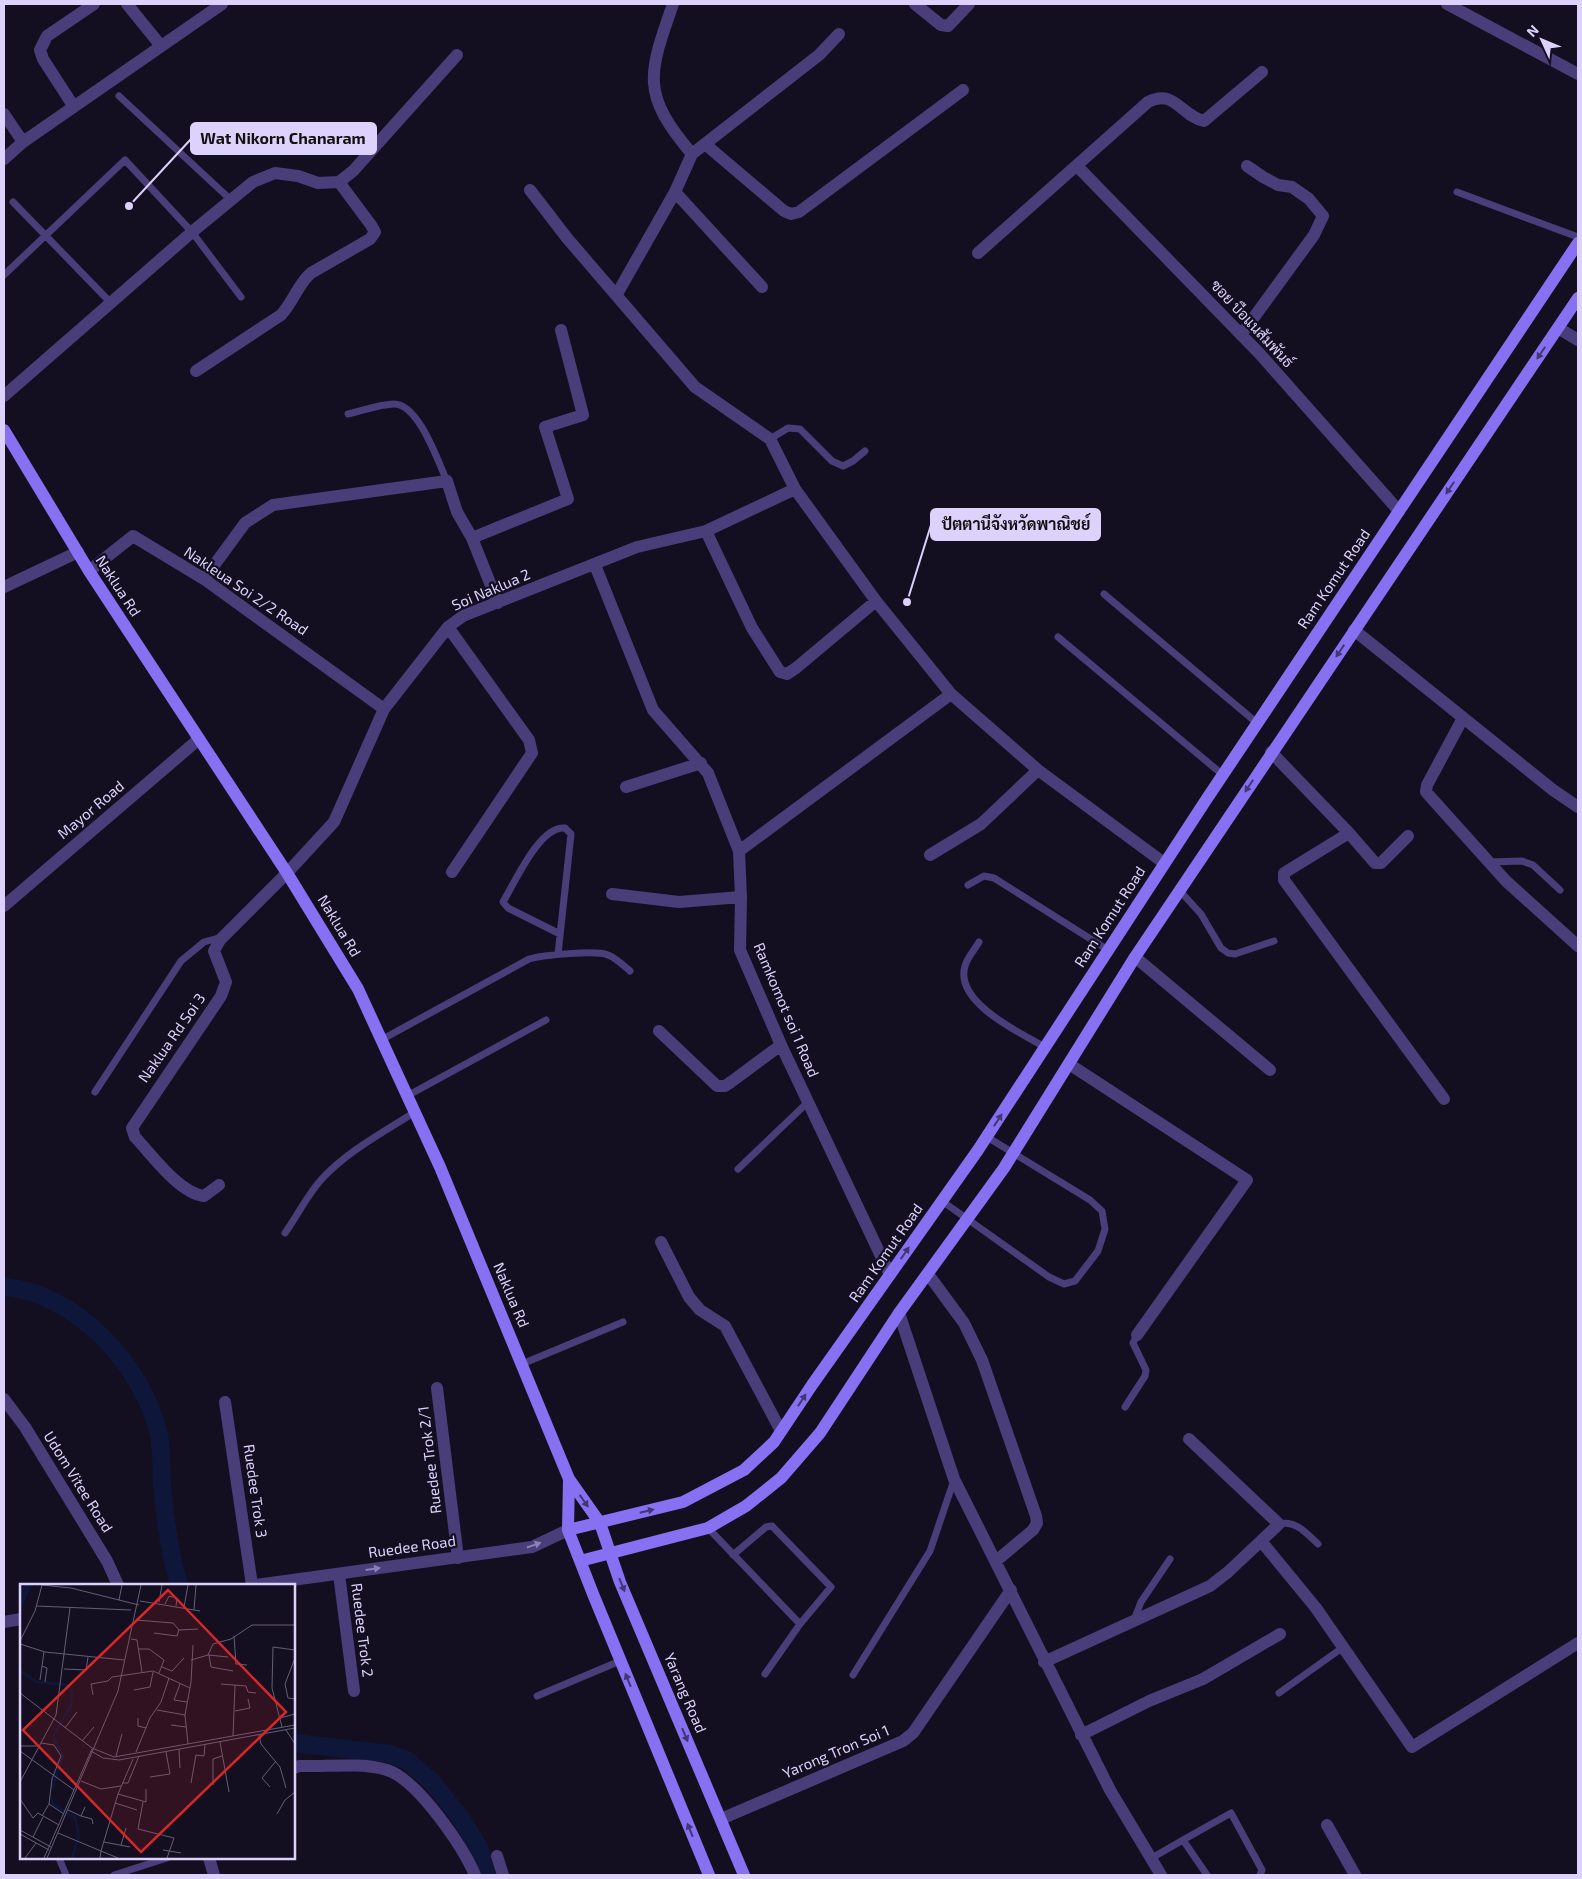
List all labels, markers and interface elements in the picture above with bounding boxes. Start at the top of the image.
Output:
north arrow [1517,15,1567,65]
text: N [1523,21,1542,40]
callout: Wat Nikorn Chanaram [191,123,376,154]
text: Wat Nikorn Chanaram [200,128,366,147]
street label: ซอย บือแนสัมพันธ์ [1208,276,1298,371]
one-way arrow [1536,346,1546,360]
one-way arrow [1445,481,1455,494]
callout: ปัตตานีจังหวัดพาณิชย์ [931,509,1100,540]
text: ปัตตานีจังหวัดพาณิชย์ [942,513,1091,533]
street label: Ram Komut Road [1293,525,1373,632]
street label: Nakleua Soi 2/2 Road [181,542,312,638]
street label: Naklua Rd [93,552,145,619]
street label: Soi Naklua 2 [449,564,533,614]
one-way arrow [1335,644,1344,658]
street label: Mayor Road [53,776,127,842]
one-way arrow [1244,779,1254,793]
street label: Ram Komut Road [1070,863,1148,970]
street label: Naklua Rd [314,891,365,960]
street label: Ramkomot soi 1 Road [750,940,823,1080]
street label: Naklua Rd Soi 3 [134,989,209,1085]
one-way arrow [993,1113,1003,1126]
street label: Ram Komut Road [844,1200,926,1305]
one-way arrow [900,1246,910,1260]
street label: Naklua Rd [490,1259,534,1330]
one-way arrow [797,1393,806,1407]
street label: Ruedee Trok 2/1 [413,1405,445,1515]
street label: Udom Vitee Road [41,1428,117,1535]
street label: Ruedee Trok 3 [241,1443,271,1539]
one-way arrow [579,1494,589,1508]
one-way arrow [639,1507,655,1515]
street label: Ruedee Road [367,1531,457,1561]
one-way arrow [527,1541,542,1549]
one-way arrow [366,1565,382,1573]
one-way arrow [618,1578,626,1593]
street label: Ruedee Trok 2 [348,1582,378,1678]
inset map [20,1584,295,1859]
street label: Yarang Road [661,1650,711,1735]
one-way arrow [624,1672,632,1687]
street label: Yarong Tron Soi 1 [780,1721,892,1782]
one-way arrow [682,1727,690,1742]
one-way arrow [686,1823,694,1837]

